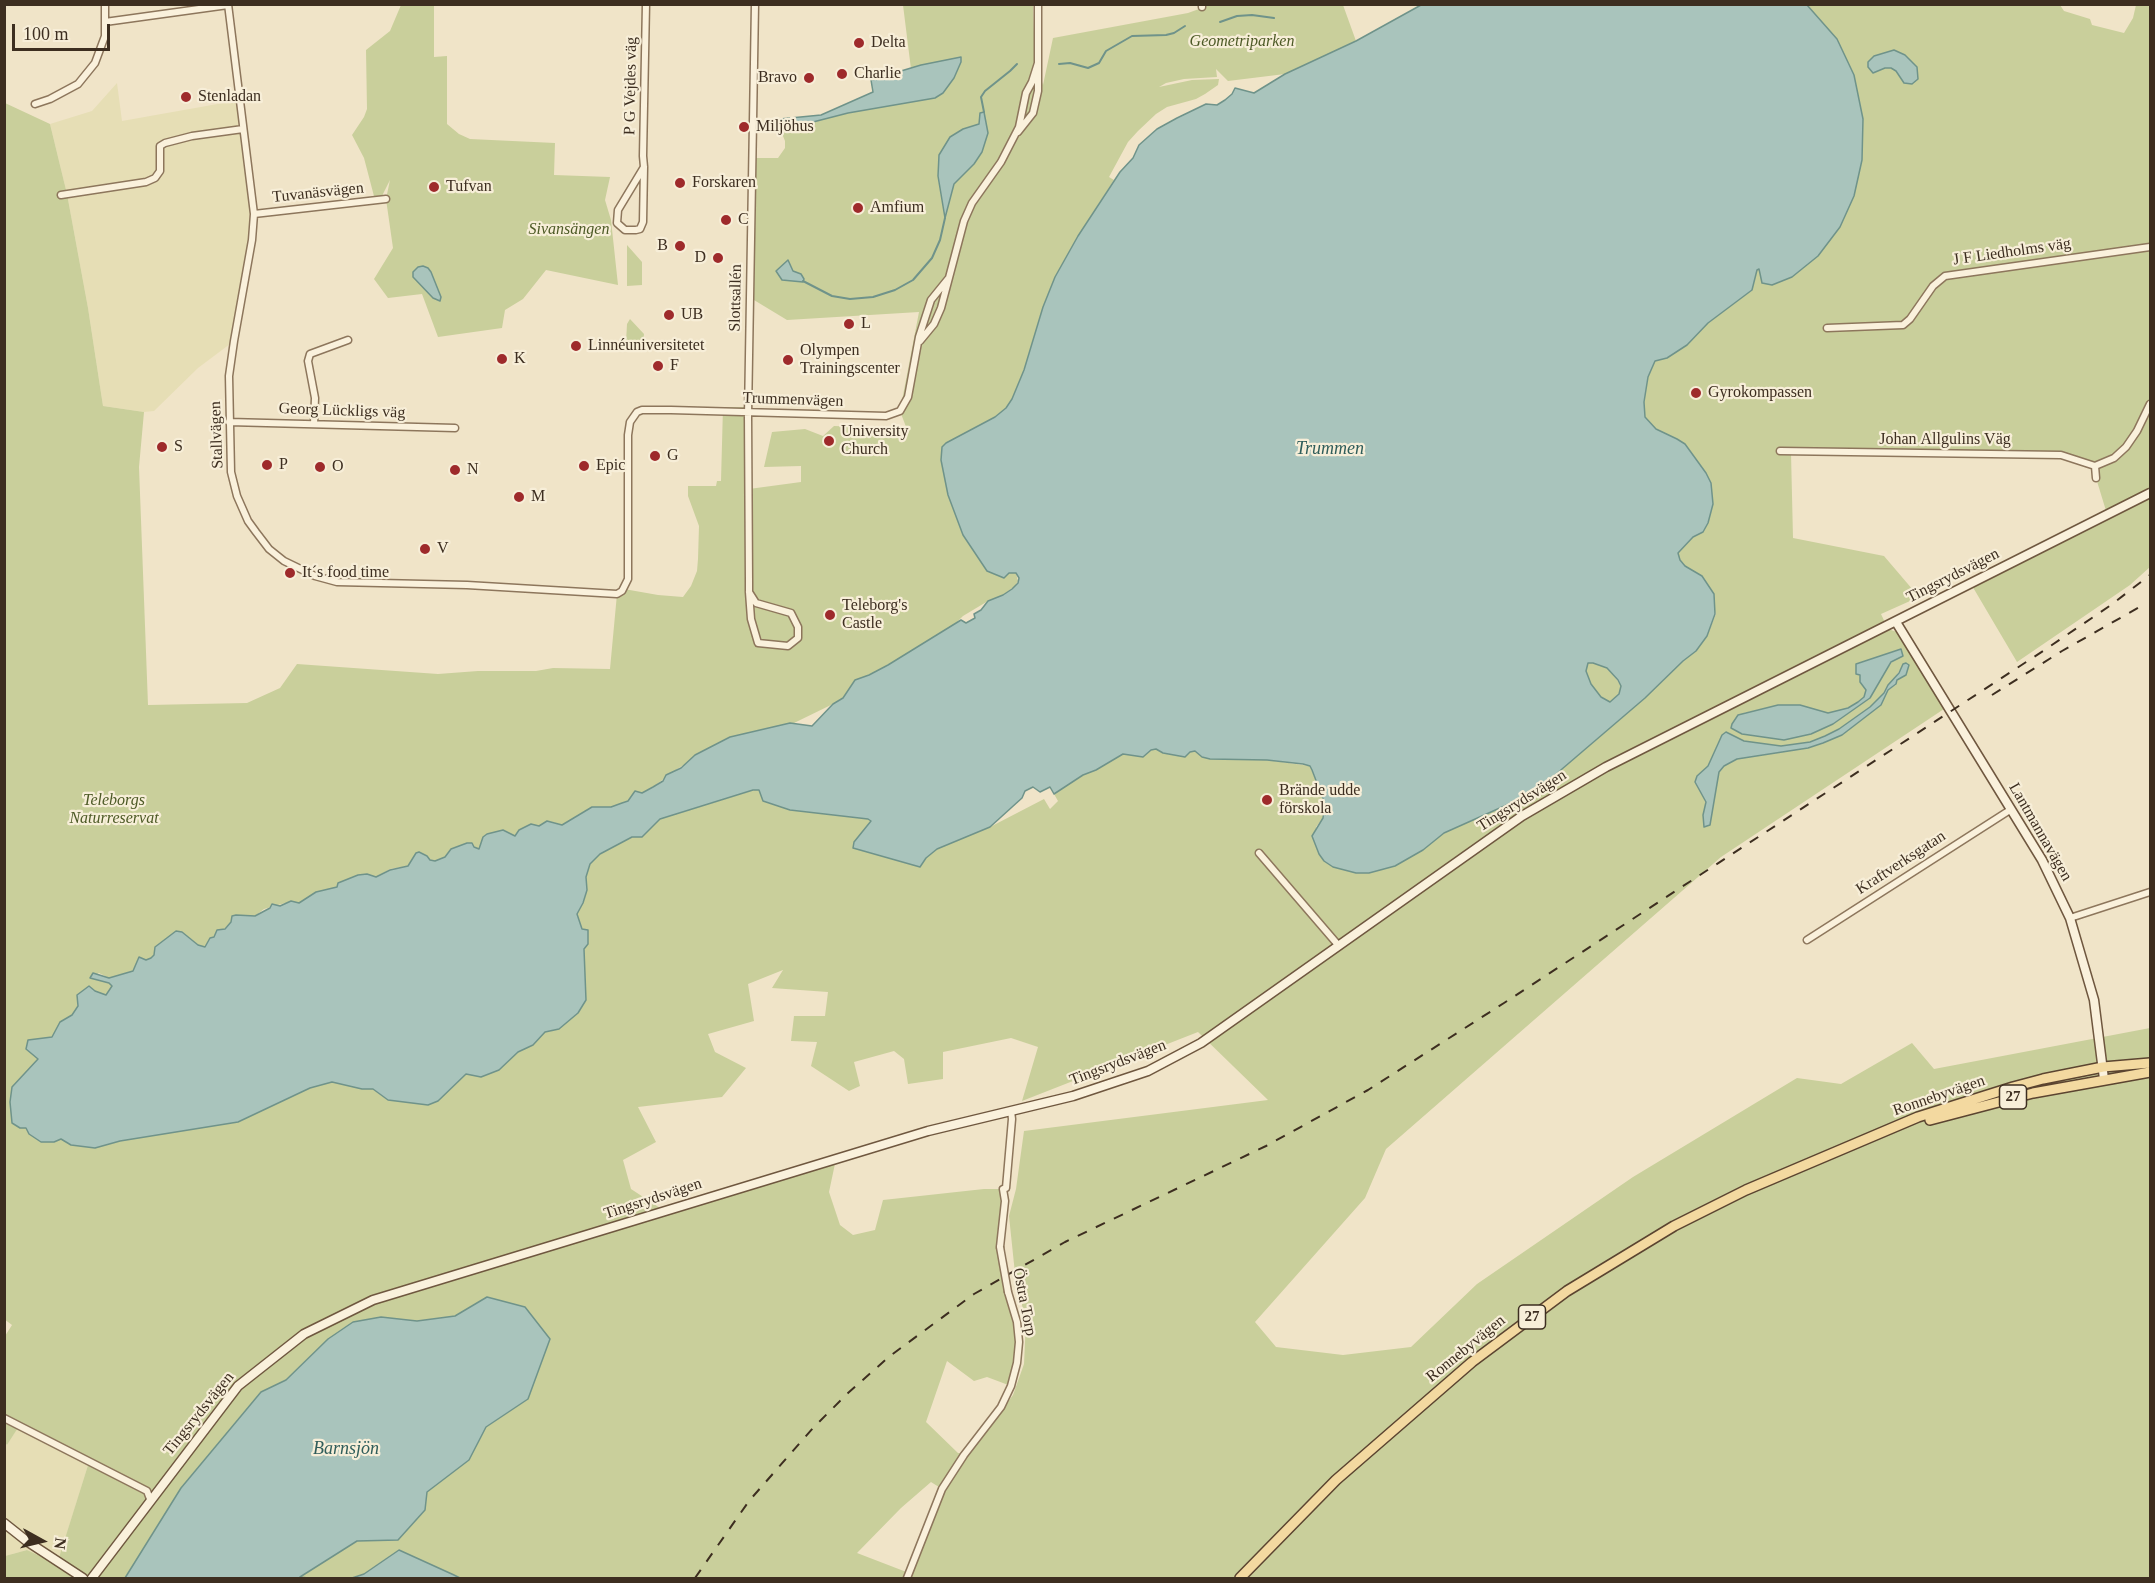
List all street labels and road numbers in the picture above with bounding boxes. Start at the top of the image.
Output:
street label: P G Vejdes väg [621,37,641,135]
street label: Tuvanäsvägen [271,179,365,207]
street label: J F Liedholms väg [1952,234,2072,270]
street label: Slottsallén [726,264,746,332]
street label: Trummenvägen [742,389,844,411]
street label: Georg Lückligs väg [278,399,406,423]
street label: Stallvägen [206,401,228,469]
street label: Johan Allgulins Väg [1879,430,2011,450]
street label: Tingsrydsvägen [1903,544,2003,608]
street label: Tingsrydsvägen [1474,766,1570,836]
street label: Lantmannavägen [2004,779,2076,885]
street label: Kraftverksgatan [1853,827,1949,899]
street label: Tingsrydsvägen [1067,1036,1169,1090]
street label: Ronnebyvägen [1891,1071,1987,1121]
road number: 27 [2000,1085,2026,1109]
street label: Tingsrydsvägen [602,1174,704,1224]
street label: Östra Torp [1008,1266,1040,1338]
road number: 27 [1518,1305,1546,1329]
street label: Ronnebyvägen [1423,1311,1509,1387]
street label: Tingsrydsvägen [160,1368,238,1460]

